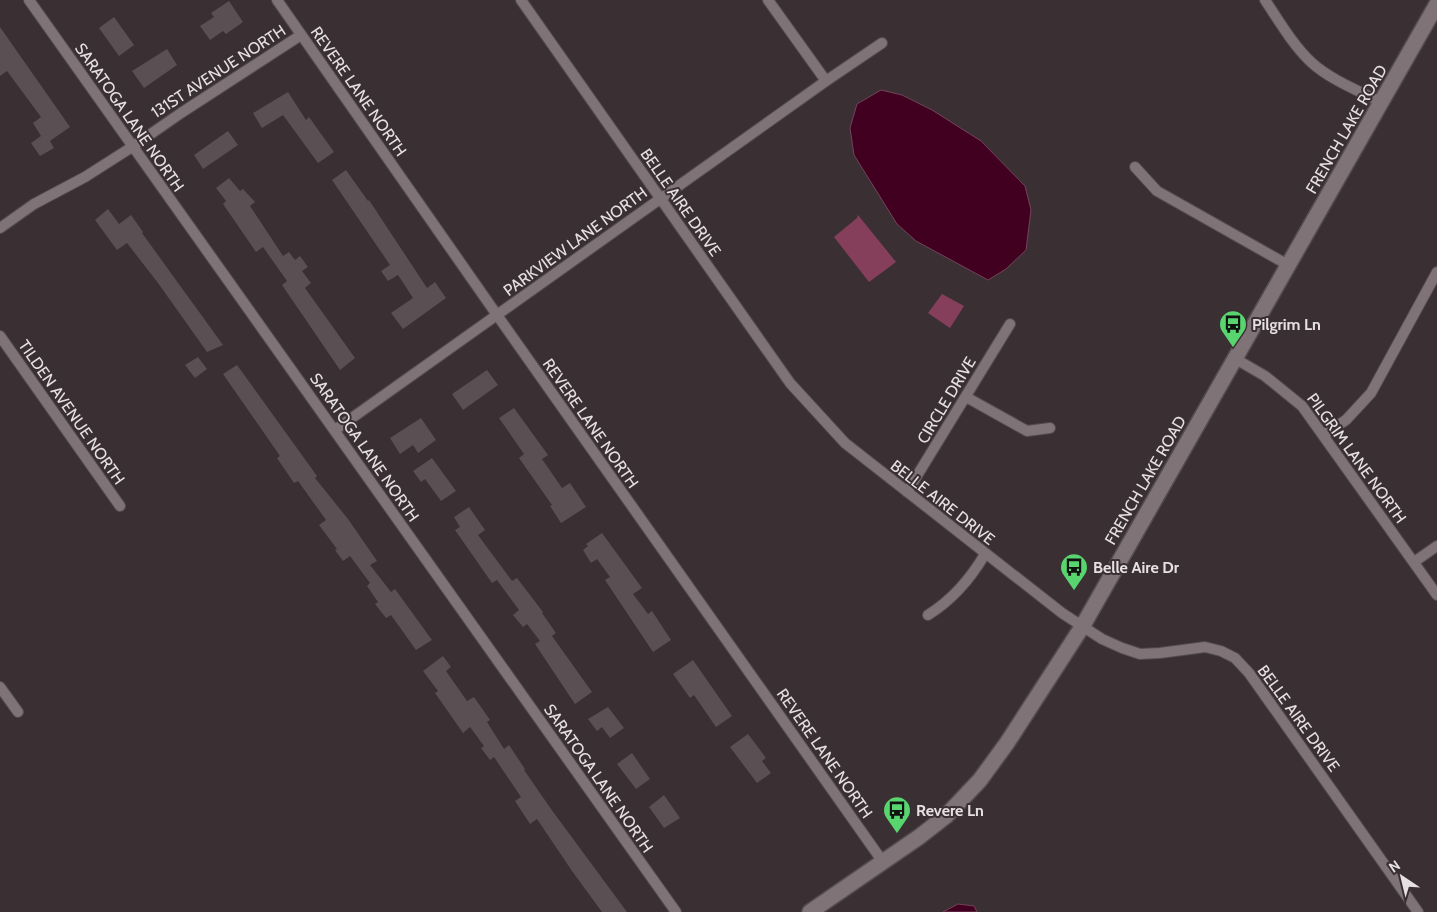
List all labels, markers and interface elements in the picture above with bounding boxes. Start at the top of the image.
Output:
street label: 131ST AVENUE NORTH [148,21,289,122]
street label: REVERE LANE NORTH [307,23,410,160]
street label: SARATOGA LANE NORTH [71,39,188,195]
street label: FRENCH LAKE ROAD [1302,61,1391,197]
street label: BELLE AIRE DRIVE [636,145,725,260]
street label: PARKVIEW LANE NORTH [500,183,651,300]
bus stop icon: Pilgrim Ln [1218,309,1248,348]
place label: Pilgrim Ln [1252,315,1321,334]
street label: TILDEN AVENUE NORTH [15,336,129,488]
street label: CIRCLE DRIVE [913,353,980,447]
street label: REVERE LANE NORTH [539,355,642,492]
street label: SARATOGA LANE NORTH [306,369,423,525]
street label: PILGRIM LANE NORTH [1303,389,1410,527]
street label: FRENCH LAKE ROAD [1101,412,1190,548]
street label: BELLE AIRE DRIVE [887,456,999,549]
bus stop icon: Belle Aire Dr [1059,552,1089,591]
place label: Belle Aire Dr [1093,558,1180,577]
street label: BELLE AIRE DRIVE [1254,661,1344,775]
street label: REVERE LANE NORTH [773,685,876,822]
street label: SARATOGA LANE NORTH [540,700,657,856]
bus stop icon: Revere Ln [882,795,912,834]
place label: Revere Ln [916,801,984,820]
north arrow [1377,852,1427,902]
text: N [1385,856,1404,877]

